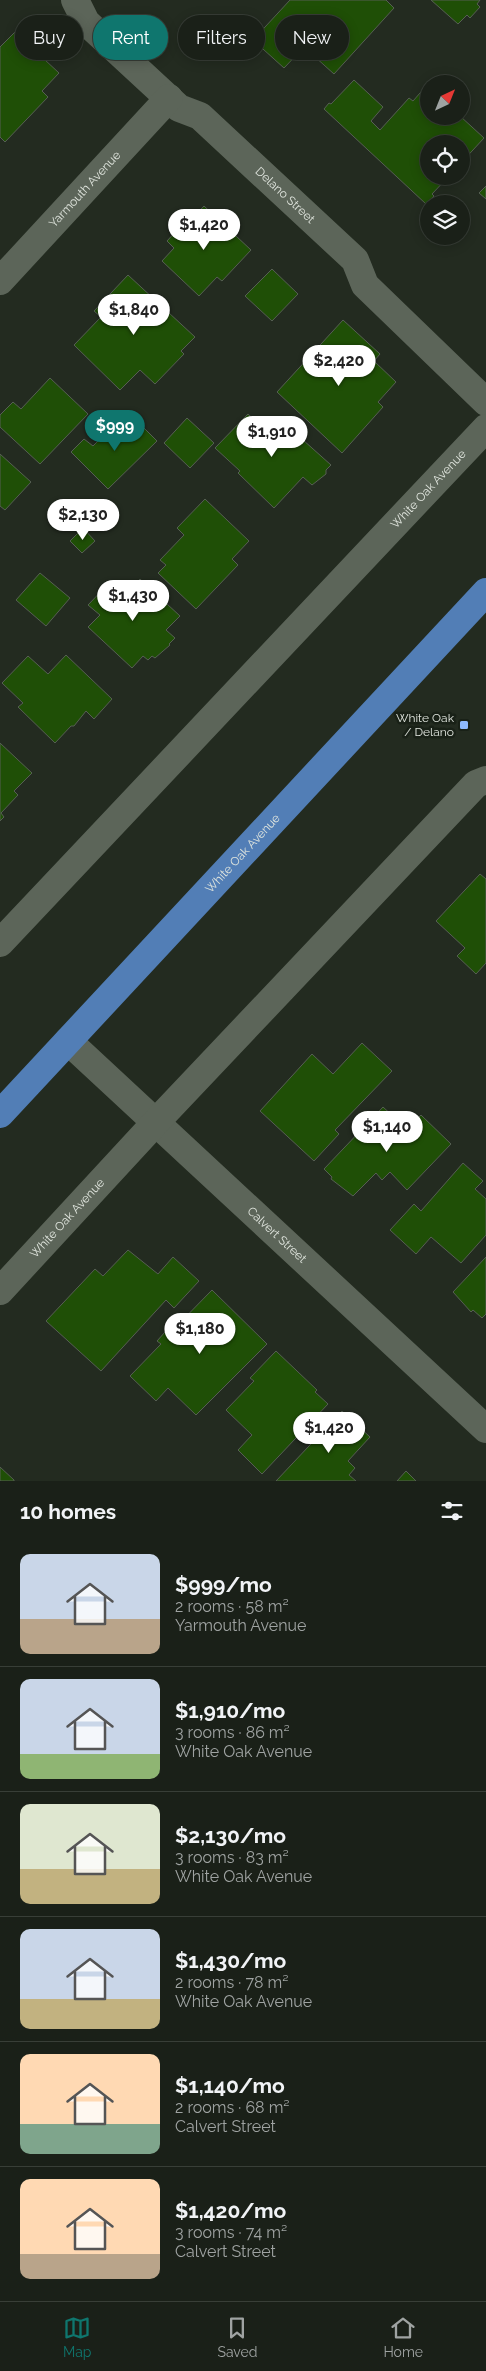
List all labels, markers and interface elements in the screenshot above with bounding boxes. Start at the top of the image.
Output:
chip: Buy [15,15,83,60]
chip: Rent [93,15,168,60]
chip: Filters [178,15,265,60]
chip: New [275,15,349,60]
north arrow [420,75,470,125]
map controls [420,75,470,245]
button: locate [420,135,470,185]
street label: Yarmouth Avenue [46,148,123,230]
street label: Delano Street [253,164,318,226]
button: layers [420,195,470,245]
pin: $1,420 [163,208,245,251]
text: $1,420 [179,215,229,234]
pin: $1,840 [93,294,175,336]
text: $1,840 [109,300,159,319]
pin: $2,420 [298,344,380,387]
text: $2,420 [314,351,364,370]
pin: $999 [85,410,145,452]
text: $999 [96,416,134,435]
pin: $1,910 [231,416,313,458]
text: $1,910 [248,422,296,441]
street label: White Oak Avenue [388,447,469,531]
pin: $2,130 [42,498,124,541]
text: $2,130 [58,505,108,524]
pin: $1,430 [92,580,174,622]
text: $1,430 [108,586,158,605]
place label: White Oak / Delano [396,711,455,739]
marker: White Oak / Delano [458,719,470,731]
street label: White Oak Avenue [202,811,283,896]
pin: $1,140 [346,1110,428,1153]
text: $1,140 [363,1117,411,1136]
street label: White Oak Avenue [27,1176,107,1261]
street label: Calvert Street [244,1204,309,1266]
pin: $1,180 [159,1312,241,1355]
text: $1,180 [175,1319,225,1338]
pin: $1,420 [288,1412,370,1454]
text: $1,420 [304,1418,354,1437]
icon: filters [438,1497,466,1525]
text: 10 homes [20,1499,116,1524]
text: $999/mo [175,1572,272,1597]
icon: home [60,1574,120,1634]
text: 2 rooms · 58 m² [175,1597,289,1616]
text: Yarmouth Avenue [175,1616,306,1635]
text: $1,910/mo [175,1698,285,1723]
icon: home [60,1699,120,1759]
text: 3 rooms · 86 m² [175,1723,290,1742]
text: White Oak Avenue [175,1742,312,1761]
text: $2,130/mo [175,1823,286,1848]
icon: home [60,1824,120,1884]
text: 3 rooms · 83 m² [175,1848,289,1867]
text: White Oak Avenue [175,1867,312,1886]
text: $1,430/mo [175,1948,286,1973]
icon: home [60,1949,120,2009]
text: 2 rooms · 78 m² [175,1973,288,1992]
text: White Oak Avenue [175,1992,312,2011]
text: $1,140/mo [175,2073,285,2098]
icon: home [60,2074,120,2134]
text: 2 rooms · 68 m² [175,2098,290,2117]
text: Calvert Street [175,2117,276,2136]
text: $1,420/mo [175,2198,286,2223]
icon: home [60,2199,120,2259]
text: 3 rooms · 74 m² [175,2223,287,2242]
text: Calvert Street [175,2242,276,2261]
tab: Map [63,2314,91,2360]
tab: Saved [217,2314,257,2360]
tab: Home [383,2314,423,2360]

